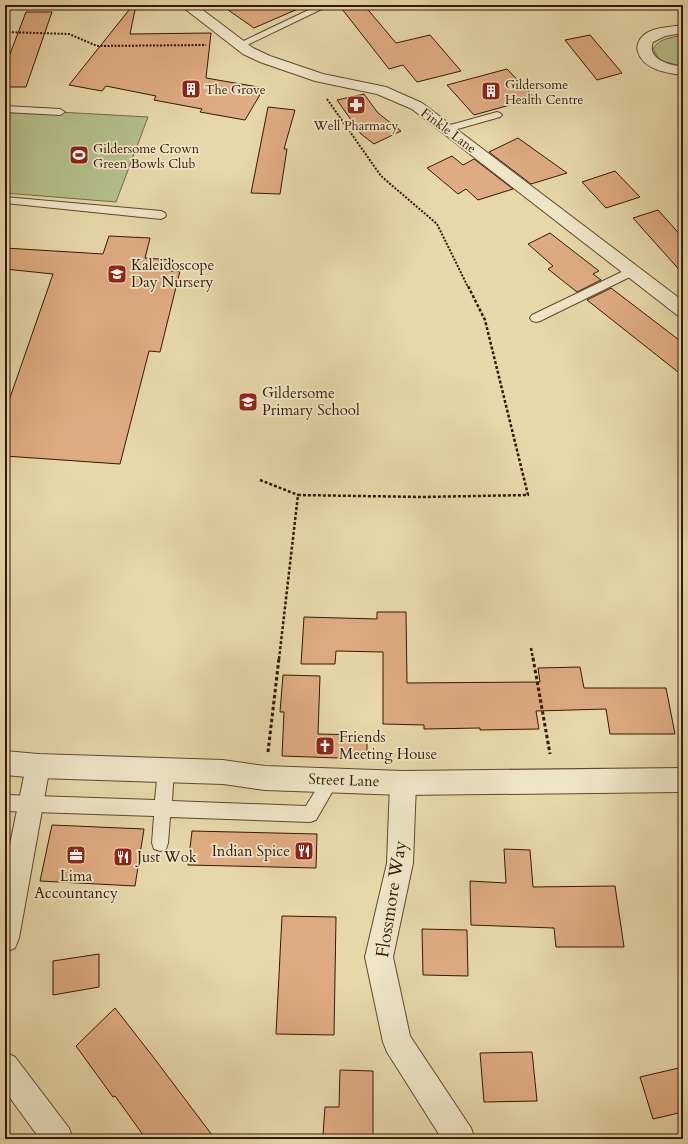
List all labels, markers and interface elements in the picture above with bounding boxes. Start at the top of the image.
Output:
place label: Gildersome Health Centre [505,76,584,109]
building icon: The Grove [180,78,202,100]
building icon: Gildersome Health Centre [480,80,502,102]
place label: The Grove [205,81,266,99]
pharmacy icon: Well Pharmacy [345,94,367,116]
street label: Finkle Lane [417,104,480,158]
place label: Well Pharmacy [313,117,399,135]
place label: Gildersome Crown Green Bowls Club [93,140,200,173]
sports icon: Gildersome Crown Green Bowls Club [68,144,90,166]
place label: Kaleidoscope Day Nursery [131,255,215,292]
school or university icon: Kaleidoscope Day Nursery [106,263,128,285]
place label: Gildersome Primary School [262,383,360,420]
school or university icon: Gildersome Primary School [237,391,259,413]
place label: Friends Meeting House [339,727,438,764]
church icon: Friends Meeting House [314,735,336,757]
street label: Street Lane [308,769,380,791]
street label: Flossmore Way [370,838,413,959]
restaurant icon: Indian Spice [293,840,315,862]
place label: Indian Spice [212,841,290,861]
office icon: Lima Accountancy [65,844,87,866]
restaurant icon: Just Wok [112,846,134,868]
place label: Just Wok [135,847,197,867]
place label: Lima Accountancy [34,866,118,903]

